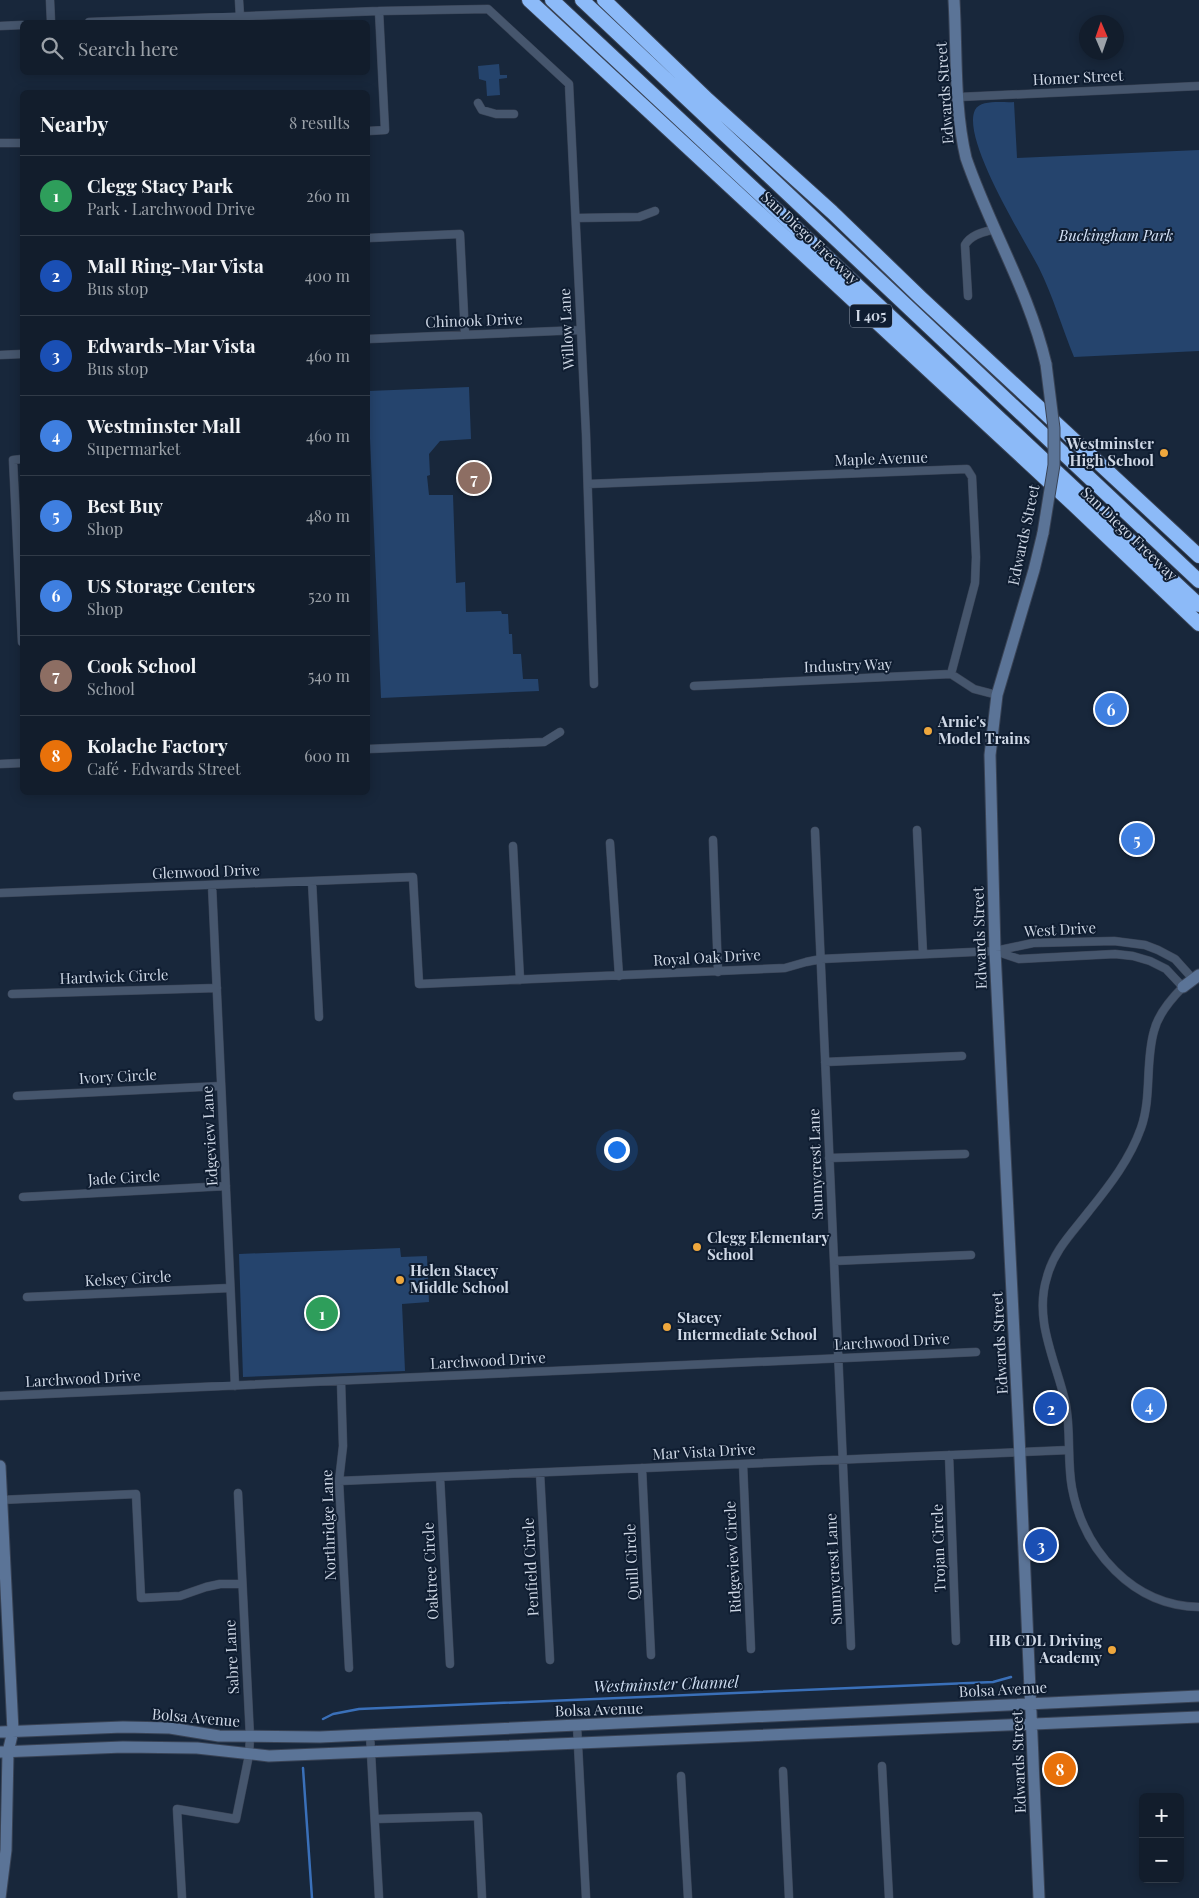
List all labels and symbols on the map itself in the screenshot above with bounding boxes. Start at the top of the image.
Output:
north arrow [1079,15,1124,60]
street label: Edwards Street [930,41,958,145]
street label: Homer Street [1032,65,1124,89]
street label: San Diego Freeway [757,187,864,288]
park label: Buckingham Park [1058,225,1174,245]
street label: Willow Lane [554,288,578,371]
road number: I 405 [850,304,892,328]
street label: Chinook Drive [425,308,523,332]
place label: Westminster High School [1066,433,1154,470]
street label: Maple Avenue [834,446,928,470]
marker: Westminster High School [1158,447,1170,459]
pin: 7 [458,459,490,497]
street label: Edwards Street [1003,482,1044,587]
street label: San Diego Freeway [1077,482,1183,585]
street label: Industry Way [803,653,893,677]
pin: 6 [1095,690,1127,728]
place label: Arnie's Model Trains [937,711,1030,748]
marker: Arnie's Model Trains [922,725,934,737]
pin: 5 [1121,820,1153,858]
street label: Glenwood Drive [152,859,260,883]
street label: Edwards Street [967,886,991,990]
street label: West Drive [1022,917,1097,941]
street label: Royal Oak Drive [653,944,761,970]
street label: Hardwick Circle [59,964,169,988]
street label: Ivory Circle [78,1064,157,1088]
street label: Edgeview Lane [196,1086,222,1187]
street label: Sunnycrest Lane [803,1108,827,1220]
your location [604,1137,630,1163]
street label: Jade Circle [86,1165,161,1189]
place label: Clegg Elementary School [707,1227,830,1264]
marker: Clegg Elementary School [691,1241,703,1253]
place label: Helen Stacey Middle School [410,1260,509,1297]
street label: Kelsey Circle [84,1266,172,1290]
marker: Helen Stacey Middle School [394,1274,406,1286]
street label: Edwards Street [986,1291,1012,1395]
pin: 1 [306,1294,338,1332]
place label: Stacey Intermediate School [677,1307,818,1344]
marker: Stacey Intermediate School [661,1321,673,1333]
street label: Larchwood Drive [834,1328,950,1354]
street label: Larchwood Drive [430,1347,546,1373]
street label: Larchwood Drive [25,1365,141,1391]
pin: 4 [1133,1386,1165,1424]
pin: 2 [1035,1389,1067,1427]
street label: Mar Vista Drive [652,1438,756,1464]
street label: Northridge Lane [316,1469,340,1581]
street label: Ridgeview Circle [719,1500,745,1614]
street label: Trojan Circle [926,1504,950,1592]
street label: Sunnycrest Lane [820,1513,846,1625]
street label: Penfield Circle [517,1517,543,1617]
street label: Oaktree Circle [417,1522,443,1620]
street label: Quill Circle [619,1523,643,1601]
pin: 3 [1025,1526,1057,1564]
street label: Sabre Lane [219,1619,243,1695]
place label: HB CDL Driving Academy [989,1630,1103,1667]
marker: HB CDL Driving Academy [1106,1644,1118,1656]
water label: Westminster Channel [593,1670,740,1697]
street label: Bolsa Avenue [958,1677,1048,1701]
street label: Bolsa Avenue [554,1697,644,1721]
street label: Bolsa Avenue [151,1703,241,1731]
street label: Edwards Street [1006,1710,1030,1814]
pin: 8 [1044,1750,1076,1788]

